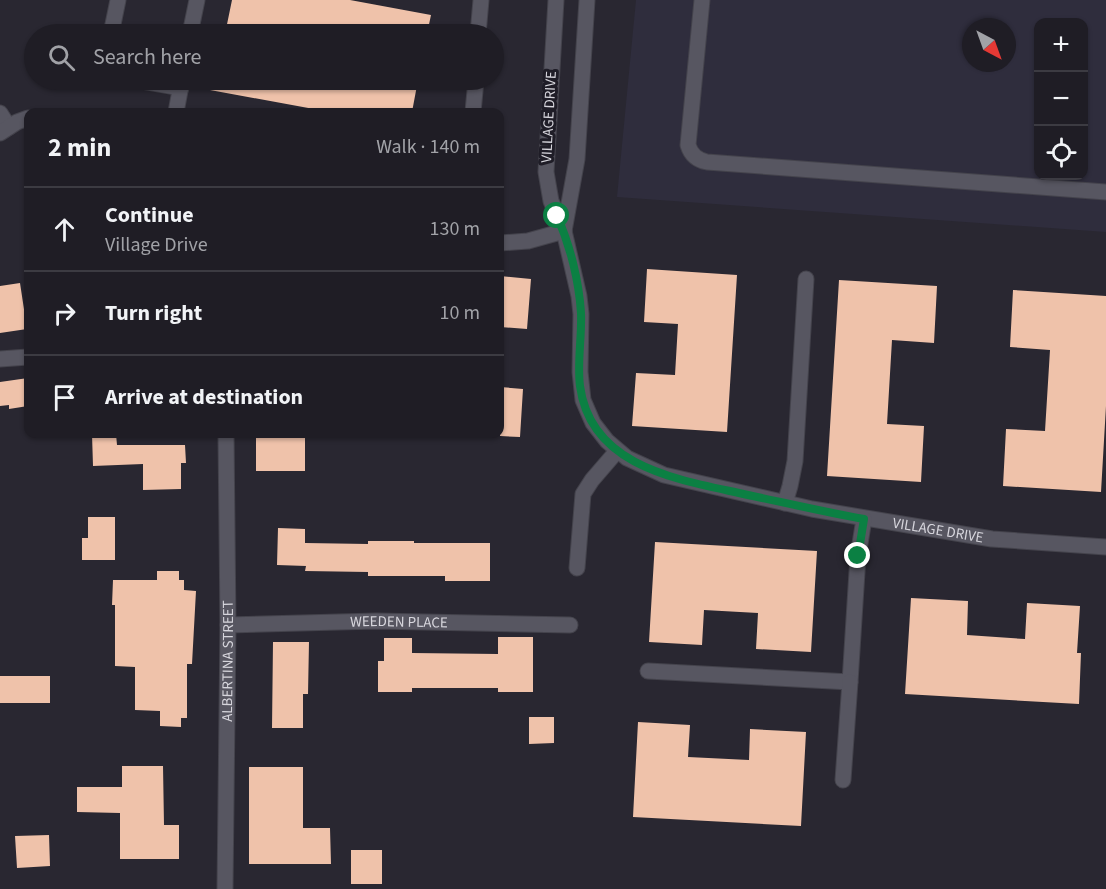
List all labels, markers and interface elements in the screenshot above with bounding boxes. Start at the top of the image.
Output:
north arrow [962,18,1016,72]
map controls [1034,18,1088,180]
button: + [1034,18,1088,72]
search box [24,24,504,90]
icon: search [45,41,78,74]
text: Search here [93,41,201,73]
street label: VILLAGE DRIVE [536,71,562,163]
button: − [1034,72,1088,126]
button: locate [1034,126,1088,180]
text: 2 min [48,129,111,166]
text: Walk · 140 m [376,133,480,161]
text: Continue [105,199,194,231]
route start [543,202,569,228]
icon: ahead [48,213,81,246]
text: 130 m [430,215,480,243]
text: Village Drive [105,231,208,259]
icon: right [48,297,81,330]
text: Turn right [105,297,202,329]
text: 10 m [440,299,480,327]
icon: arrive [48,381,81,414]
text: Arrive at destination [105,381,303,413]
street label: VILLAGE DRIVE [891,512,985,548]
route end [844,542,870,568]
street label: ALBERTINA STREET [216,600,239,722]
street label: WEEDEN PLACE [350,610,448,633]

